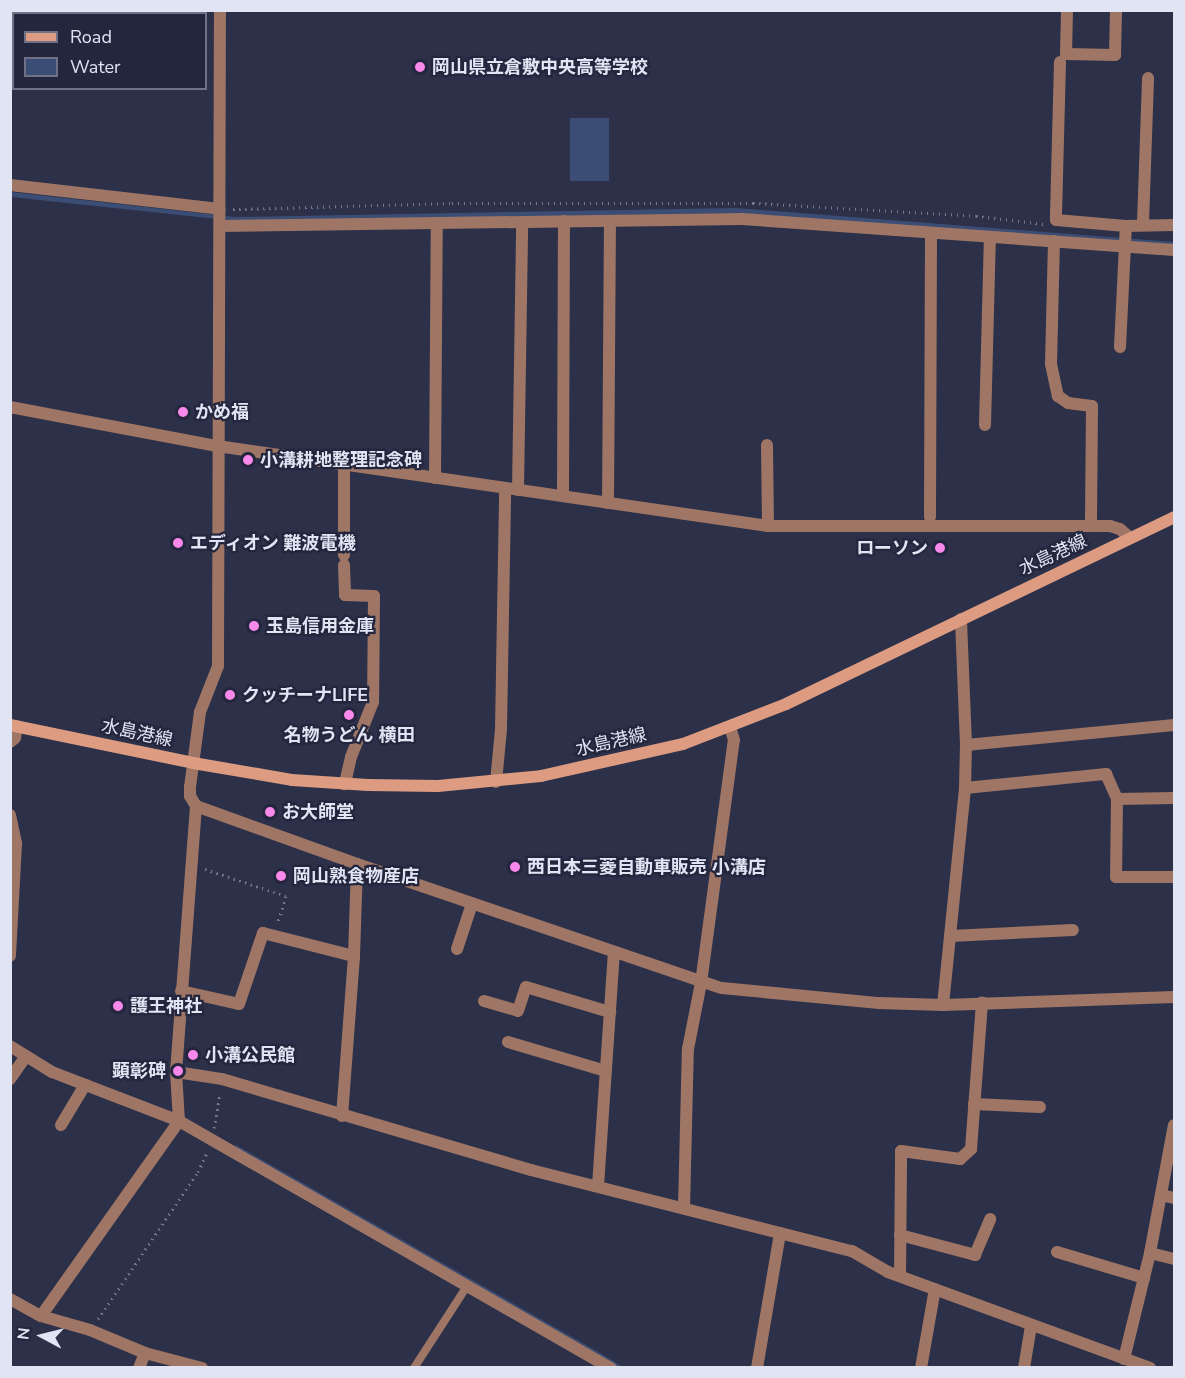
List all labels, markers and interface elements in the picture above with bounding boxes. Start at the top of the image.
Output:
legend [12,12,207,90]
text: Road [70,25,112,49]
text: Water [70,55,121,79]
place label: 岡山県立倉敷中央高等学校 [432,56,648,78]
marker: 岡山県立倉敷中央高等学校 [413,60,427,74]
place label: かめ福 [195,401,249,423]
marker: かめ福 [176,405,190,419]
place label: 小溝耕地整理記念碑 [260,449,422,471]
marker: 小溝耕地整理記念碑 [241,453,255,467]
street label: 水島港線 [1016,530,1090,580]
place label: エディオン 難波電機 [190,532,357,554]
marker: エディオン 難波電機 [171,536,185,550]
place label: ローソン [856,537,928,559]
marker: ローソン [933,541,947,555]
place label: 玉島信用金庫 [266,615,374,637]
marker: 玉島信用金庫 [247,619,261,633]
place label: クッチーナLIFE [242,684,368,706]
marker: クッチーナLIFE [223,688,237,702]
marker: 名物うどん 横田 [342,708,356,722]
street label: 水島港線 [100,715,174,751]
street label: 水島港線 [573,723,649,761]
place label: 名物うどん 横田 [284,724,414,746]
place label: お大師堂 [282,801,354,823]
marker: お大師堂 [263,805,277,819]
place label: 西日本三菱自動車販売 小溝店 [527,856,766,878]
marker: 西日本三菱自動車販売 小溝店 [508,860,522,874]
place label: 岡山熟食物産店 [293,865,419,887]
marker: 岡山熟食物産店 [274,869,288,883]
place label: 護王神社 [130,995,202,1017]
marker: 護王神社 [111,999,125,1013]
place label: 小溝公民館 [205,1044,295,1066]
marker: 小溝公民館 [186,1048,200,1062]
place label: 顕彰碑 [112,1060,166,1082]
marker: 顕彰碑 [171,1064,185,1078]
north arrow [12,1306,72,1366]
text: N [12,1327,36,1341]

